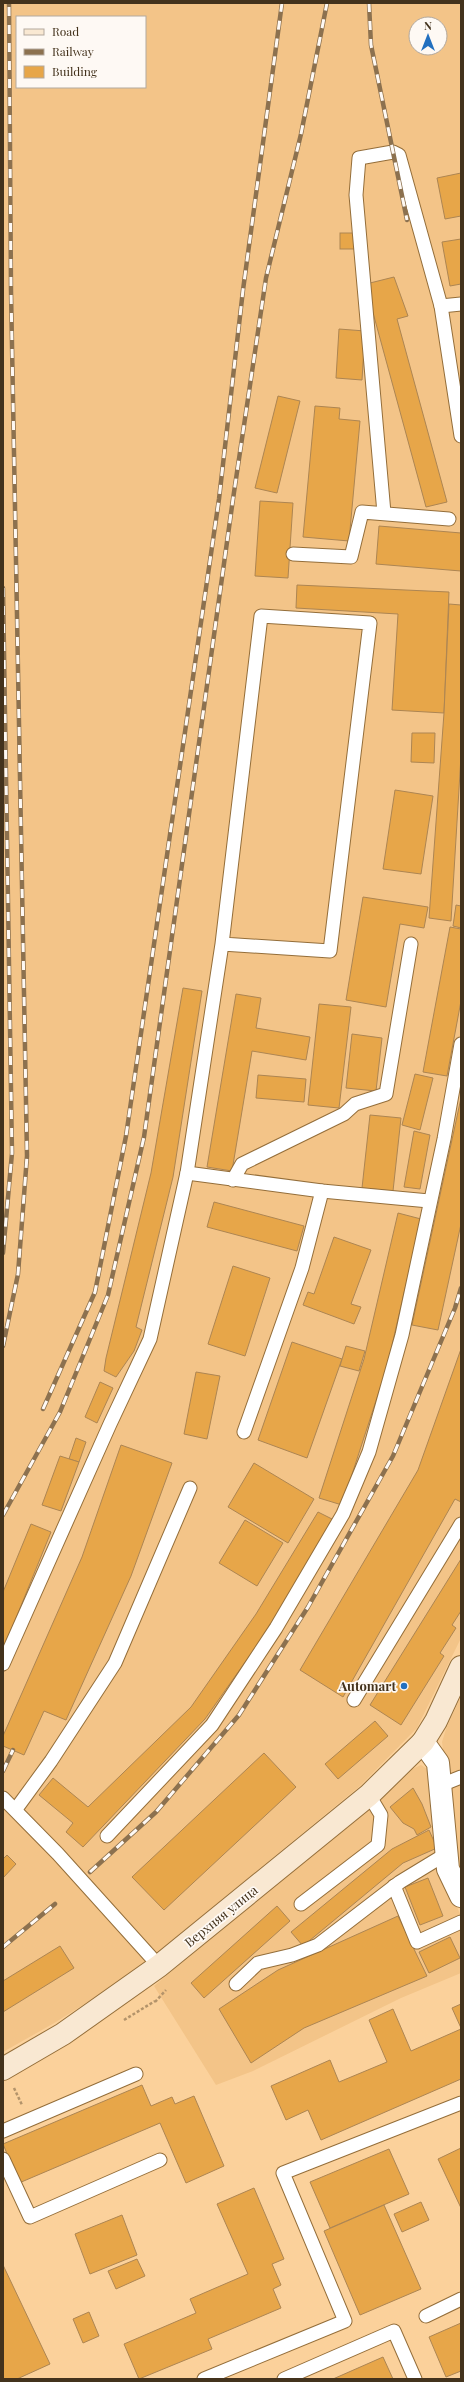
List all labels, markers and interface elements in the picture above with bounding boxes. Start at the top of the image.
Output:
legend [16,16,146,88]
north arrow [408,16,448,56]
text: N [424,18,432,33]
text: Road [52,23,79,39]
text: Railway [52,43,94,59]
text: Building [52,63,98,79]
place label: Automart [338,1677,396,1694]
marker: Automart [399,1681,409,1691]
street label: Верхняя улица [181,1881,261,1950]

